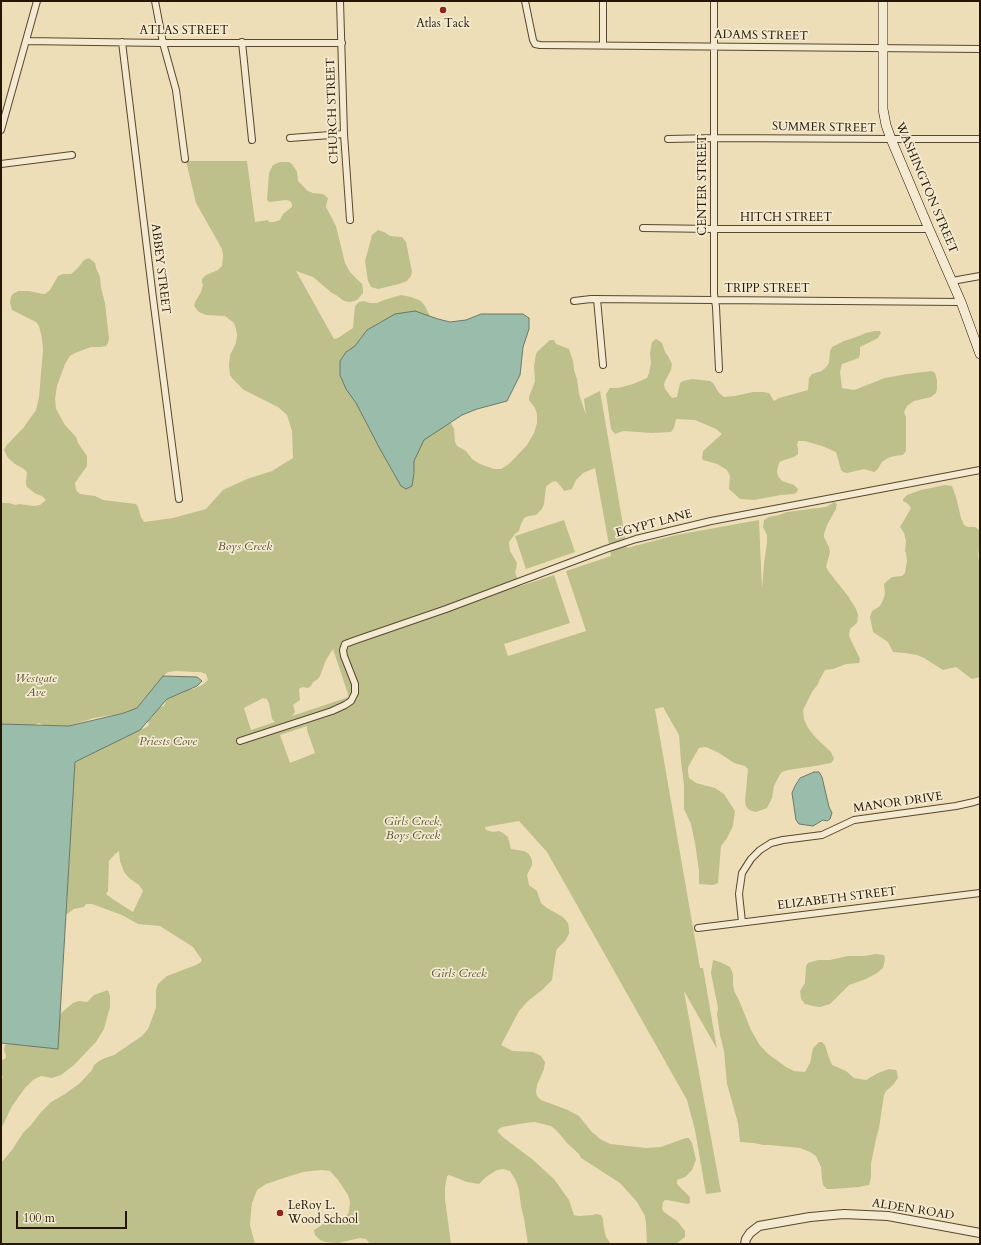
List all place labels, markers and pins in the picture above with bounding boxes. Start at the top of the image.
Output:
marker: Atlas Tack [438,5,448,15]
place label: Atlas Tack [416,17,470,31]
place label: LeRoy L. Wood School [288,1199,358,1227]
marker: LeRoy L. Wood School [275,1208,285,1218]

